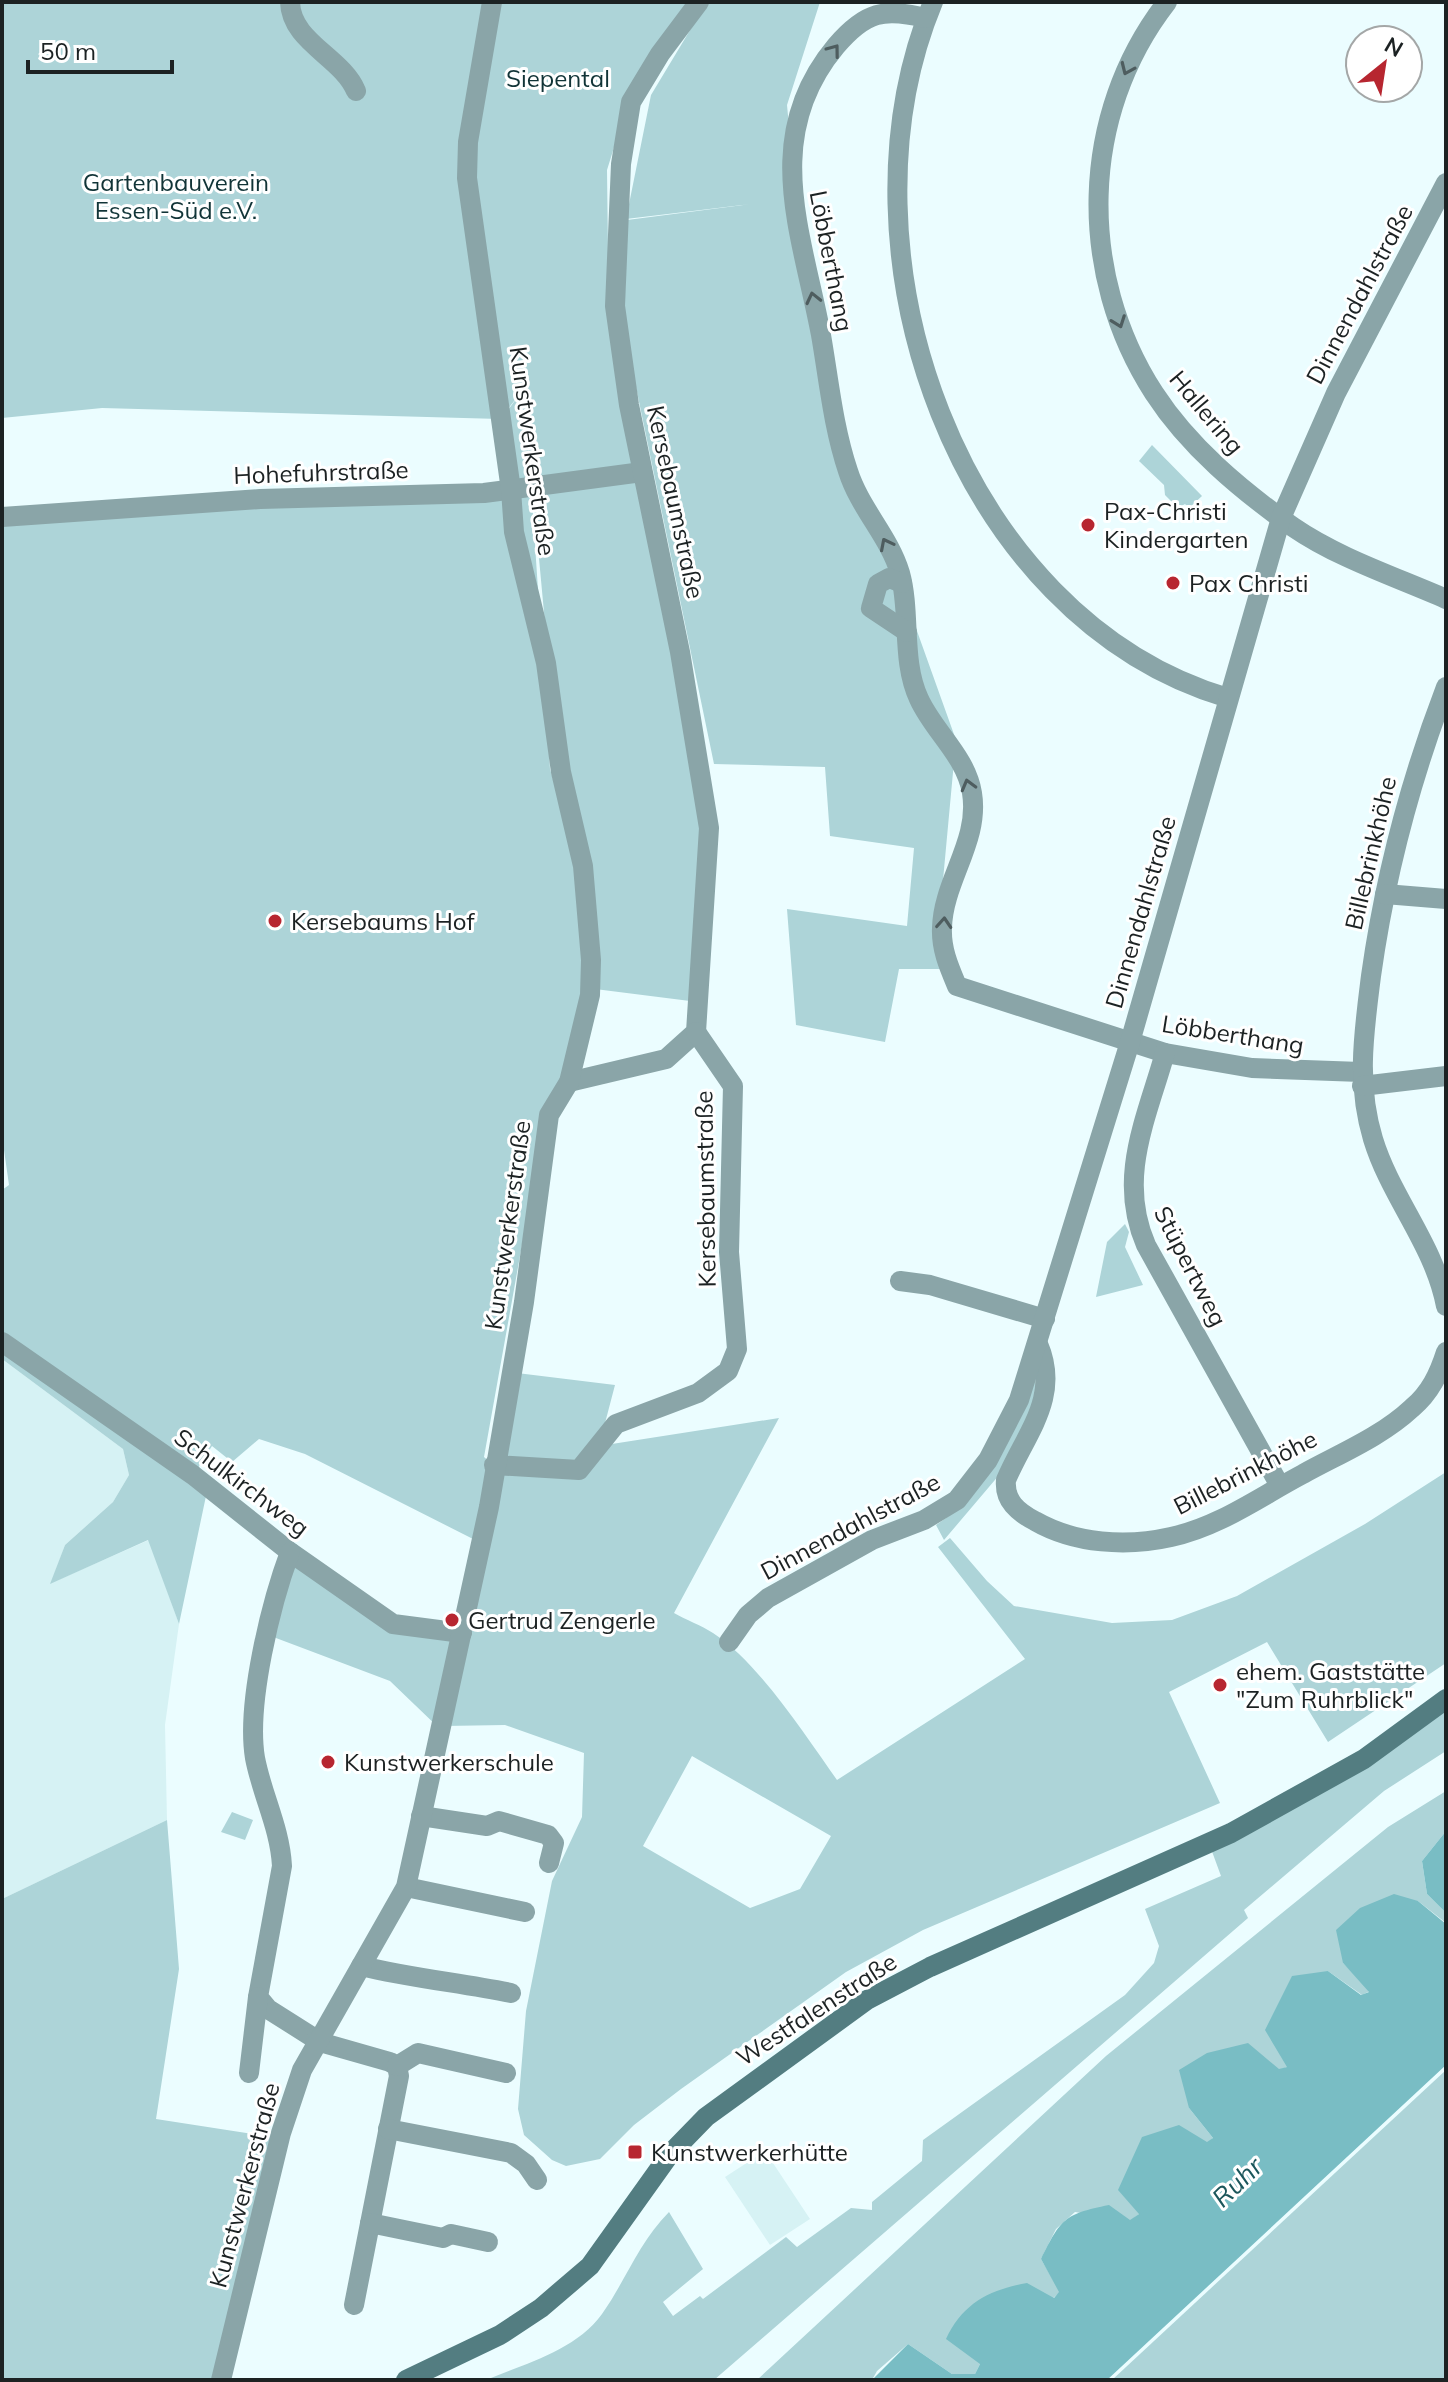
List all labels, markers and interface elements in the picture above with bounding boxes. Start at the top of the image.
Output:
scale bar [28,24,172,74]
north arrow [1344,24,1424,104]
text: N [1380,30,1408,63]
text: 50 m [40,36,96,66]
one-way arrow [824,44,838,59]
one-way arrow [1121,61,1137,75]
park label: Siepental [506,63,610,93]
park label: Gartenbauverein Essen-Süd e.V. [83,167,269,225]
street label: Löbberthang [804,188,860,334]
street label: Dinnendahlstraße [1299,199,1419,389]
one-way arrow [805,292,822,305]
one-way arrow [1109,314,1126,328]
street label: Kunstwerkerstraße [503,345,563,557]
street label: Hallering [1163,364,1251,460]
street label: Kersebaumstraße [641,403,711,601]
street label: Hohefuhrstraße [233,454,409,490]
place label: Pax-Christi Kindergarten [1104,496,1249,554]
marker: Pax-Christi Kindergarten [1079,516,1097,534]
one-way arrow [880,537,896,552]
place label: Pax Christi [1189,568,1308,598]
marker: Pax Christi [1164,574,1182,592]
street label: Billebrinkhöhe [1338,773,1402,933]
one-way arrow [961,778,978,792]
street label: Dinnendahlstraße [1098,812,1182,1012]
place label: Kersebaums Hof [291,906,475,936]
marker: Kersebaums Hof [266,912,284,930]
one-way arrow [935,916,952,929]
street label: Löbberthang [1160,1008,1306,1060]
street label: Kersebaumstraße [688,1090,722,1288]
street label: Kunstwerkerstraße [477,1119,537,1331]
street label: Stüpertweg [1148,1201,1234,1331]
street label: Schulkirchweg [169,1422,315,1542]
street label: Billebrinkhöhe [1168,1423,1322,1521]
street label: Dinnendahlstraße [755,1466,945,1586]
place label: Gertrud Zengerle [468,1605,656,1635]
marker: Gertrud Zengerle [443,1611,461,1629]
place label: ehem. Gaststätte "Zum Ruhrblick" [1236,1656,1425,1714]
marker: ehem. Gaststätte "Zum Ruhrblick" [1211,1676,1229,1694]
place label: Kunstwerkerschule [344,1747,554,1777]
marker: Kunstwerkerschule [319,1753,337,1771]
street label: Westfalenstraße [730,1946,902,2072]
street label: Kunstwerkerstraße [202,2079,286,2291]
place label: Kunstwerkerhütte [651,2137,848,2167]
marker: Kunstwerkerhütte [626,2143,644,2161]
water label: Ruhr [1205,2149,1270,2214]

